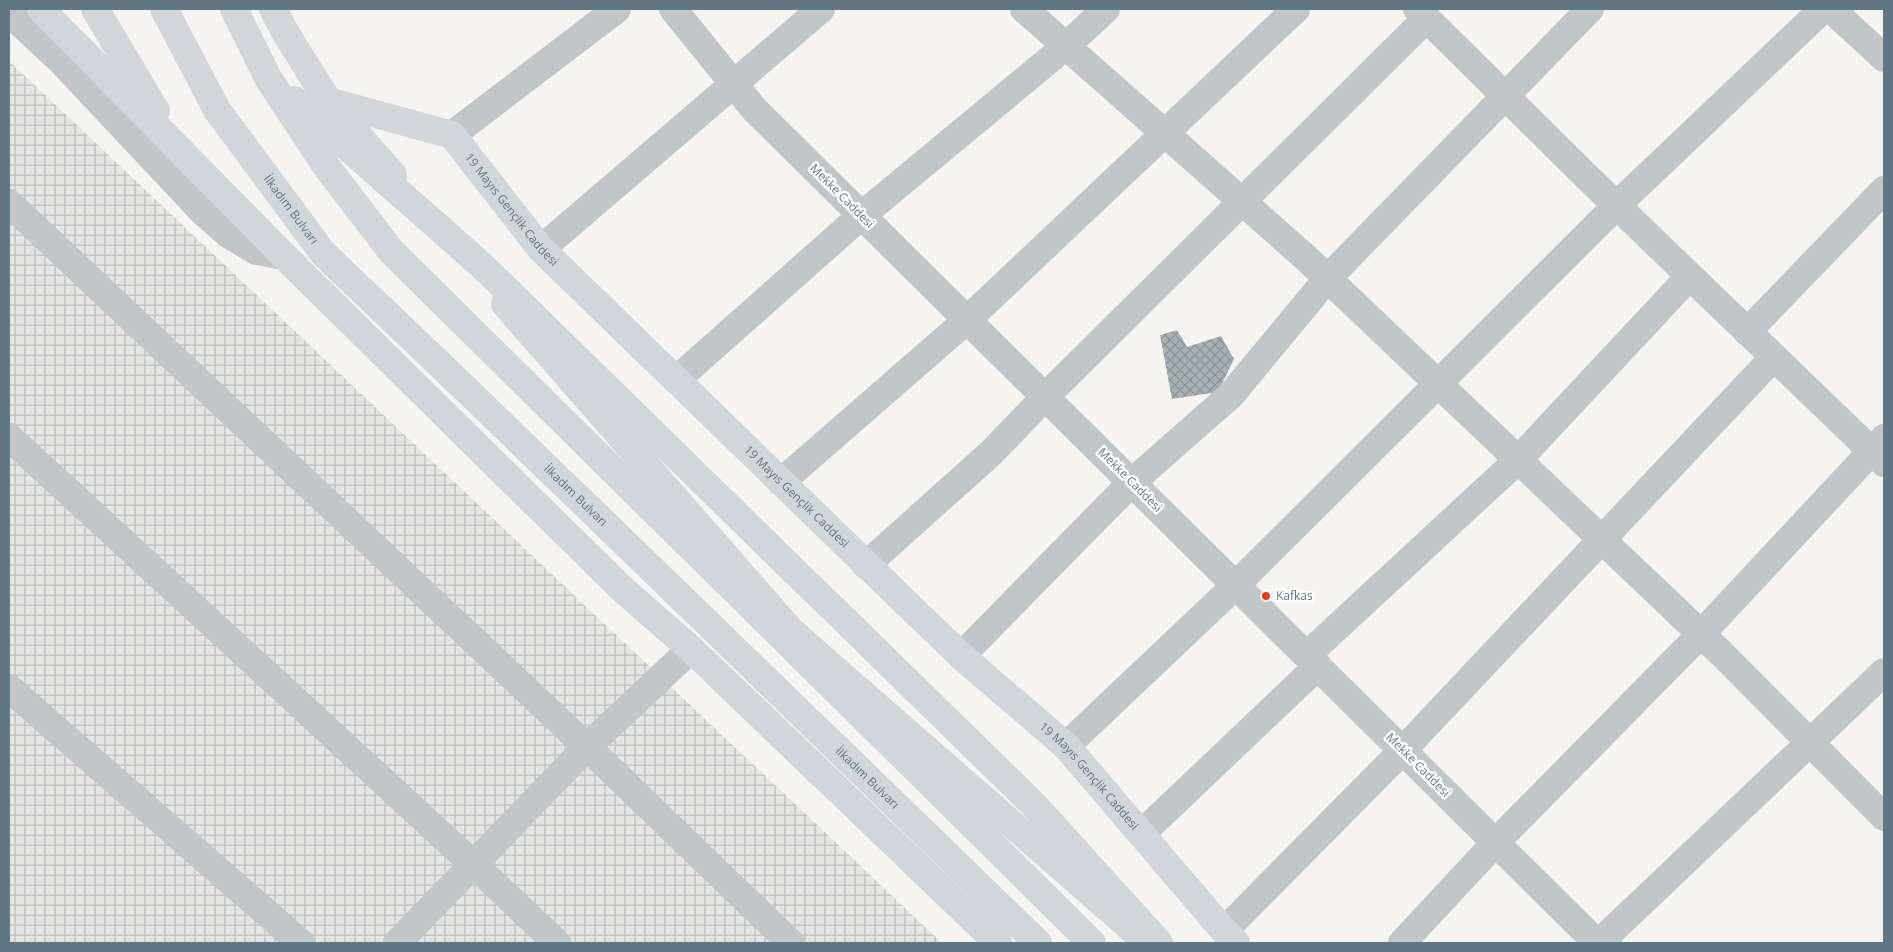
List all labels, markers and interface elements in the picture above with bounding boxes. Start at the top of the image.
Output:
street label: 19 Mayıs Gençlik Caddesi [461,149,562,269]
street label: Mekke Caddesi [807,160,878,231]
street label: İlkadım Bulvarı [260,171,323,248]
street label: 19 Mayıs Gençlik Caddesi [740,441,853,551]
street label: Mekke Caddesi [1095,444,1166,515]
street label: İlkadım Bulvarı [540,460,611,530]
place label: Kafkas [1276,587,1313,604]
marker: Kafkas [1260,590,1272,602]
street label: 19 Mayıs Gençlik Caddesi [1036,718,1143,833]
street label: Mekke Caddesi [1383,729,1454,800]
street label: İlkadım Bulvarı [832,742,903,812]

